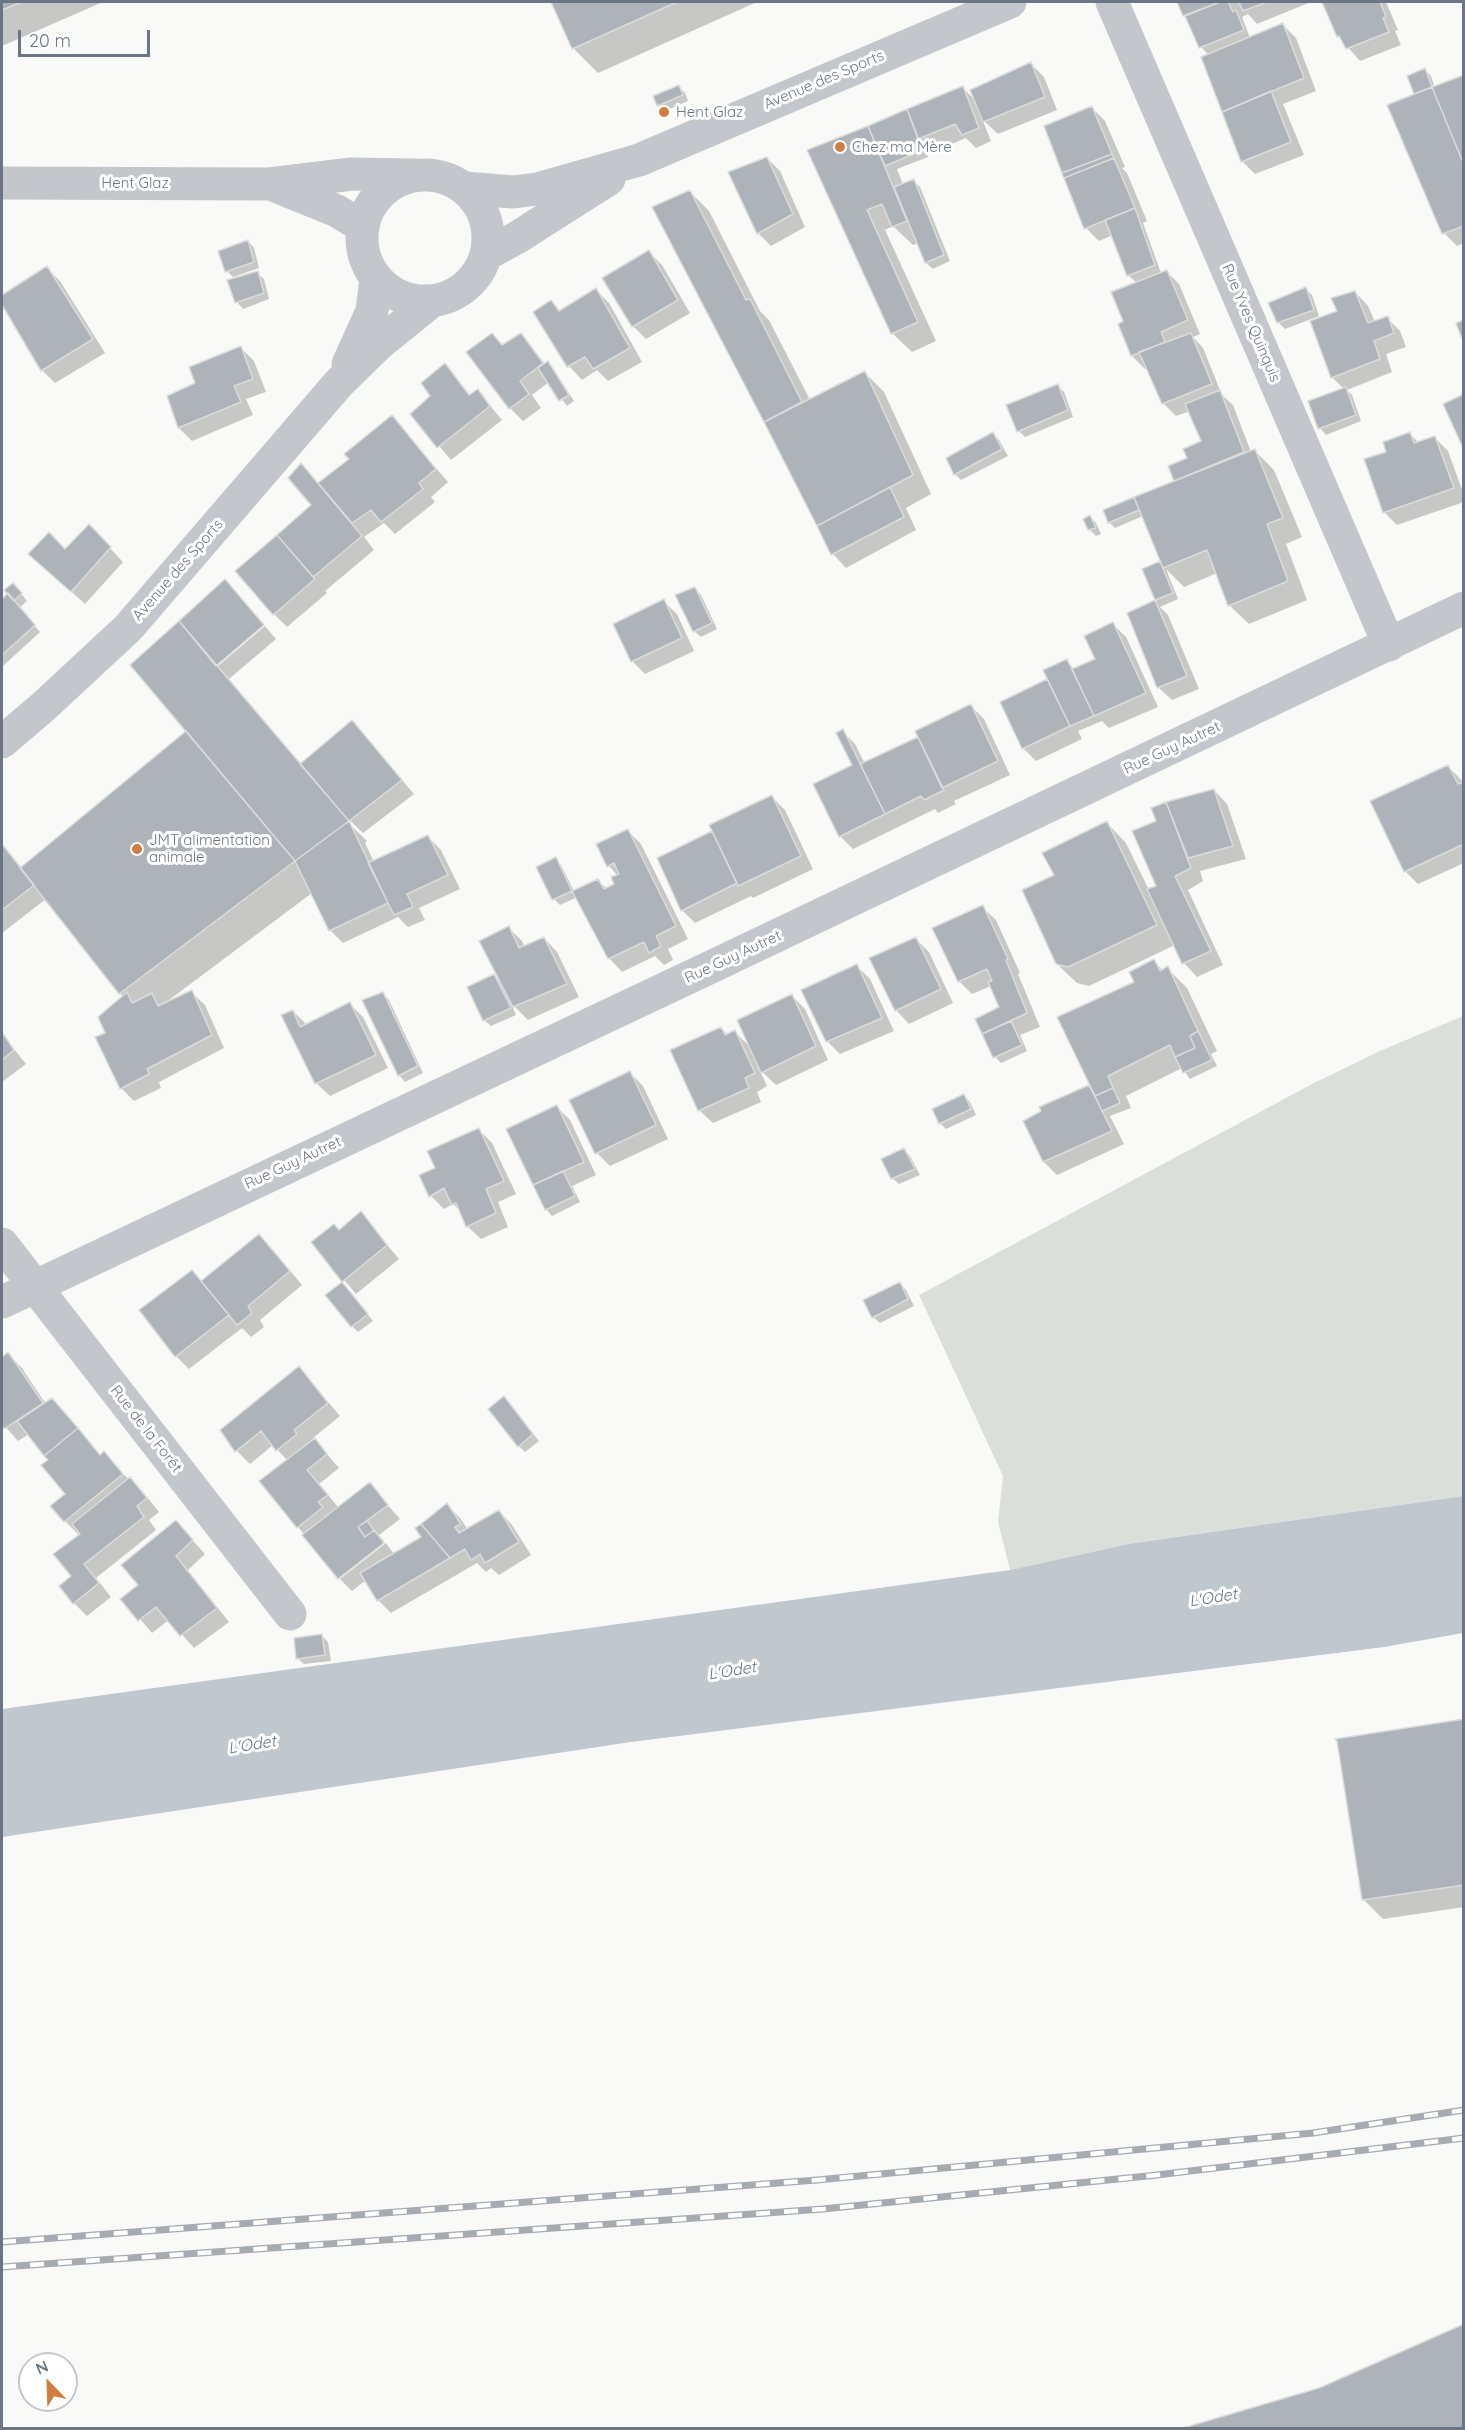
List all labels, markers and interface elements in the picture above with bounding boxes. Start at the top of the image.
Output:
scale bar [21,18,153,56]
text: 20 m [29,29,71,52]
street label: Avenue des Sports [761,47,887,113]
place label: Hent Glaz [676,103,743,121]
marker: Hent Glaz [657,105,671,119]
place label: Chez ma Mère [852,138,952,156]
marker: Chez ma Mère [833,140,847,154]
street label: Hent Glaz [101,174,169,192]
street label: Rue Yves Quinquis [1218,261,1284,385]
street label: Avenue des Sports [129,515,227,625]
street label: Rue Guy Autret [1121,718,1223,778]
place label: JMT alimentation animale [149,831,270,866]
marker: JMT alimentation animale [130,842,144,856]
street label: Rue Guy Autret [682,927,784,987]
street label: Rue Guy Autret [242,1133,344,1193]
street label: Rue de la Forêt [106,1382,186,1476]
water label: L'Odet [1188,1585,1238,1611]
water label: L'Odet [707,1658,757,1684]
water label: L'Odet [227,1732,277,1758]
north arrow [18,2352,78,2412]
text: N [32,2356,51,2379]

